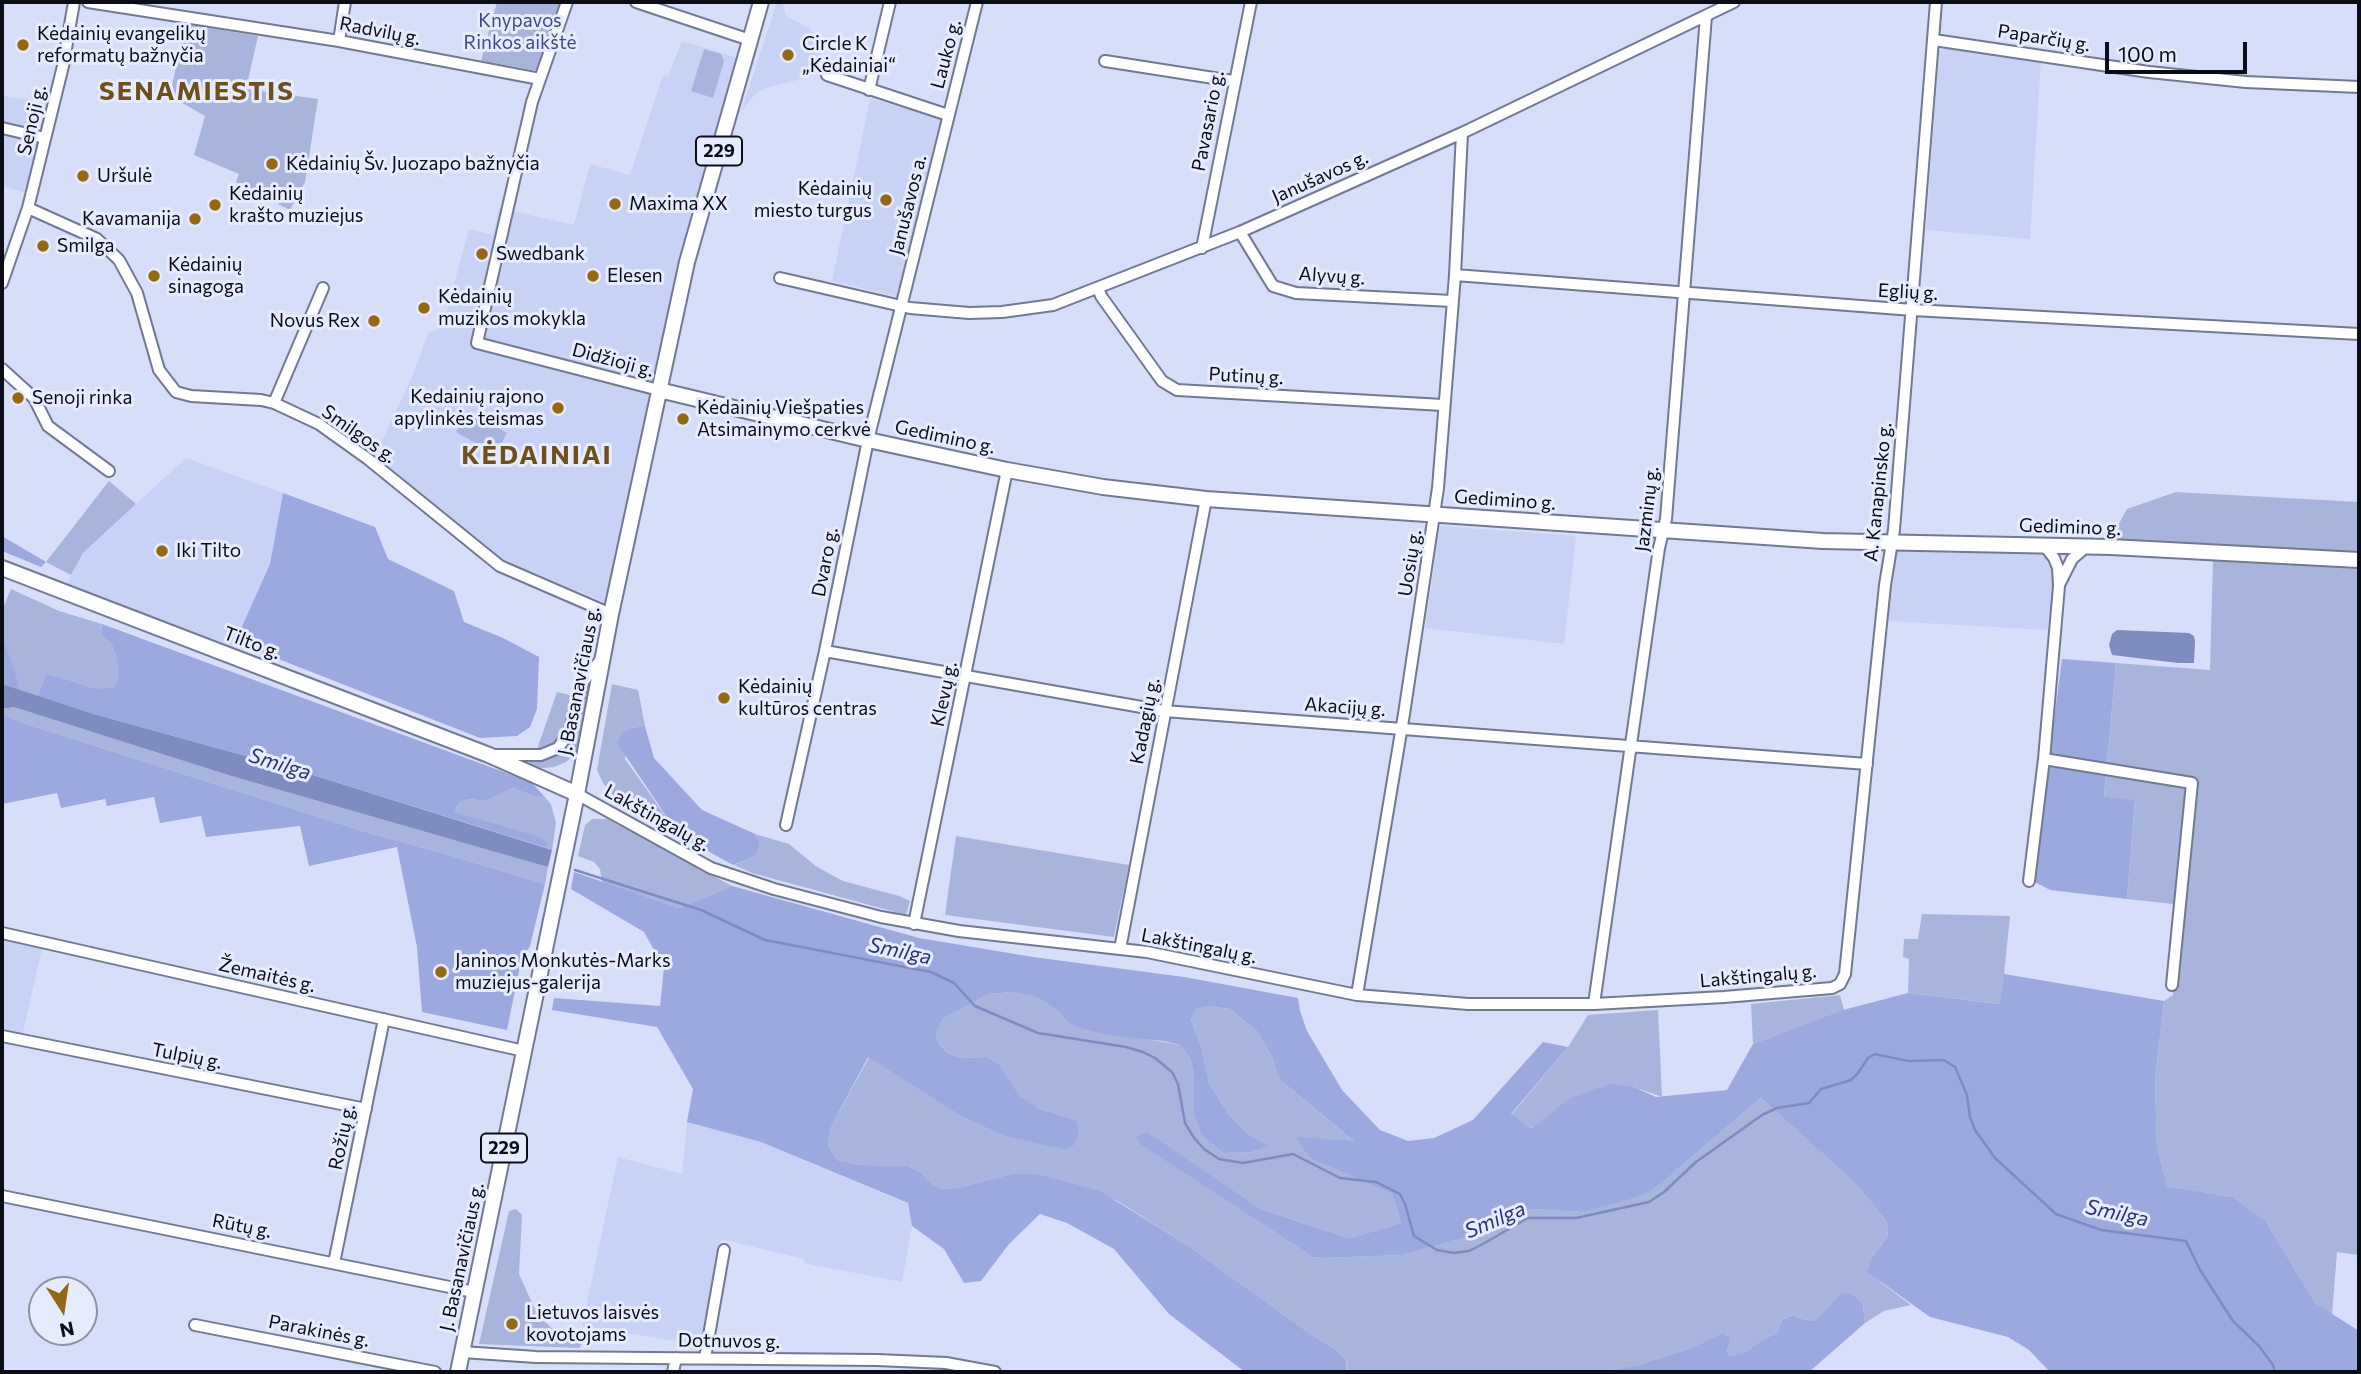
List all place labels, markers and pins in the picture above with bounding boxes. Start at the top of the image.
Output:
place label: Kėdainių evangelikų reformatų bažnyčia [37,23,206,67]
place label: Circle K „Kėdainiai“ [802,33,896,77]
marker: Kėdainių evangelikų reformatų bažnyčia [15,37,31,53]
marker: Circle K „Kėdainiai“ [780,47,796,63]
place label: Kėdainių Šv. Juozapo bažnyčia [286,153,540,175]
marker: Kėdainių Šv. Juozapo bažnyčia [264,156,280,172]
place label: Uršulė [97,165,152,187]
marker: Uršulė [75,168,91,184]
place label: Kėdainių miesto turgus [754,178,872,222]
place label: Kėdainių krašto muziejus [229,183,364,227]
marker: Kėdainių miesto turgus [878,192,894,208]
place label: Maxima XX [629,193,728,215]
marker: Maxima XX [607,196,623,212]
marker: Kėdainių krašto muziejus [207,197,223,213]
place label: Kavamanija [82,208,181,230]
marker: Kavamanija [187,211,203,227]
place label: Smilga [57,235,115,257]
marker: Smilga [35,238,51,254]
place label: Swedbank [496,243,585,265]
marker: Swedbank [474,246,490,262]
place label: Kėdainių sinagoga [168,254,244,298]
place label: Elesen [607,265,663,287]
marker: Kėdainių sinagoga [146,268,162,284]
marker: Elesen [585,268,601,284]
place label: Kėdainių muzikos mokykla [438,286,586,330]
marker: Kėdainių muzikos mokykla [416,300,432,316]
place label: Novus Rex [270,310,360,332]
marker: Novus Rex [366,313,382,329]
place label: Kedainių rajono apylinkės teismas [394,386,544,430]
place label: Senoji rinka [32,387,132,409]
marker: Senoji rinka [10,390,26,406]
place label: Kėdainių Viešpaties Atsimainymo cerkvė [697,397,871,441]
marker: Kedainių rajono apylinkės teismas [550,400,566,416]
marker: Kėdainių Viešpaties Atsimainymo cerkvė [675,411,691,427]
place label: Iki Tilto [176,540,241,562]
marker: Iki Tilto [154,543,170,559]
place label: Kėdainių kultūros centras [738,676,877,720]
marker: Kėdainių kultūros centras [716,690,732,706]
place label: Janinos Monkutės-Marks muziejus-galerija [455,950,671,994]
marker: Janinos Monkutės-Marks muziejus-galerija [433,964,449,980]
place label: Lietuvos laisvės kovotojams [526,1302,659,1346]
marker: Lietuvos laisvės kovotojams [504,1316,520,1332]

